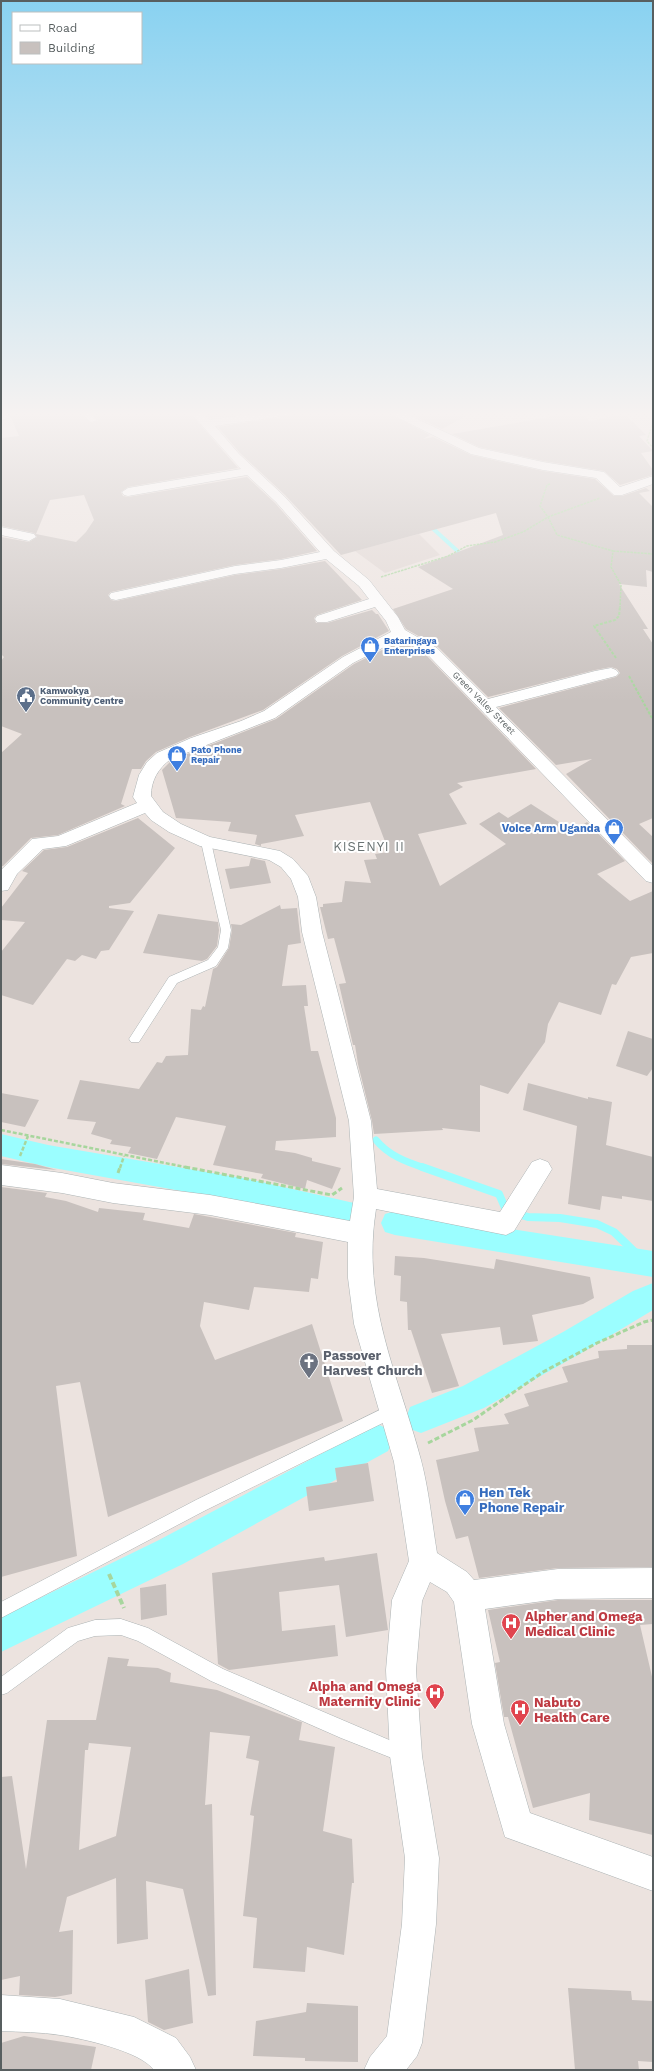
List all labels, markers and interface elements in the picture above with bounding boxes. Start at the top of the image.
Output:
legend [12,12,142,64]
text: Road [48,21,77,35]
text: Building [48,41,95,55]
shop icon: Bataringaya Enterprises [359,635,381,663]
place label: Bataringaya Enterprises [384,636,437,656]
street label: Green Valley Street [451,670,517,736]
public building icon: Kamwokya Community Centre [15,685,37,713]
place label: Kamwokya Community Centre [40,686,123,706]
shop icon: Pato Phone Repair [166,744,188,772]
place label: Pato Phone Repair [191,745,242,765]
shop icon: Voice Arm Uganda [603,817,625,845]
place label: Voice Arm Uganda [502,822,601,835]
district label: KISENYI II [333,839,405,854]
place label: Passover Harvest Church [323,1348,423,1378]
church icon: Passover Harvest Church [298,1351,320,1379]
place label: Hen Tek Phone Repair [479,1485,565,1515]
shop icon: Hen Tek Phone Repair [454,1488,476,1516]
place label: Alpher and Omega Medical Clinic [525,1609,643,1639]
hospital icon: Alpher and Omega Medical Clinic [500,1612,522,1640]
place label: Alpha and Omega Maternity Clinic [309,1679,422,1709]
hospital icon: Alpha and Omega Maternity Clinic [424,1682,446,1710]
place label: Nabuto Health Care [534,1695,610,1725]
hospital icon: Nabuto Health Care [509,1698,531,1726]

